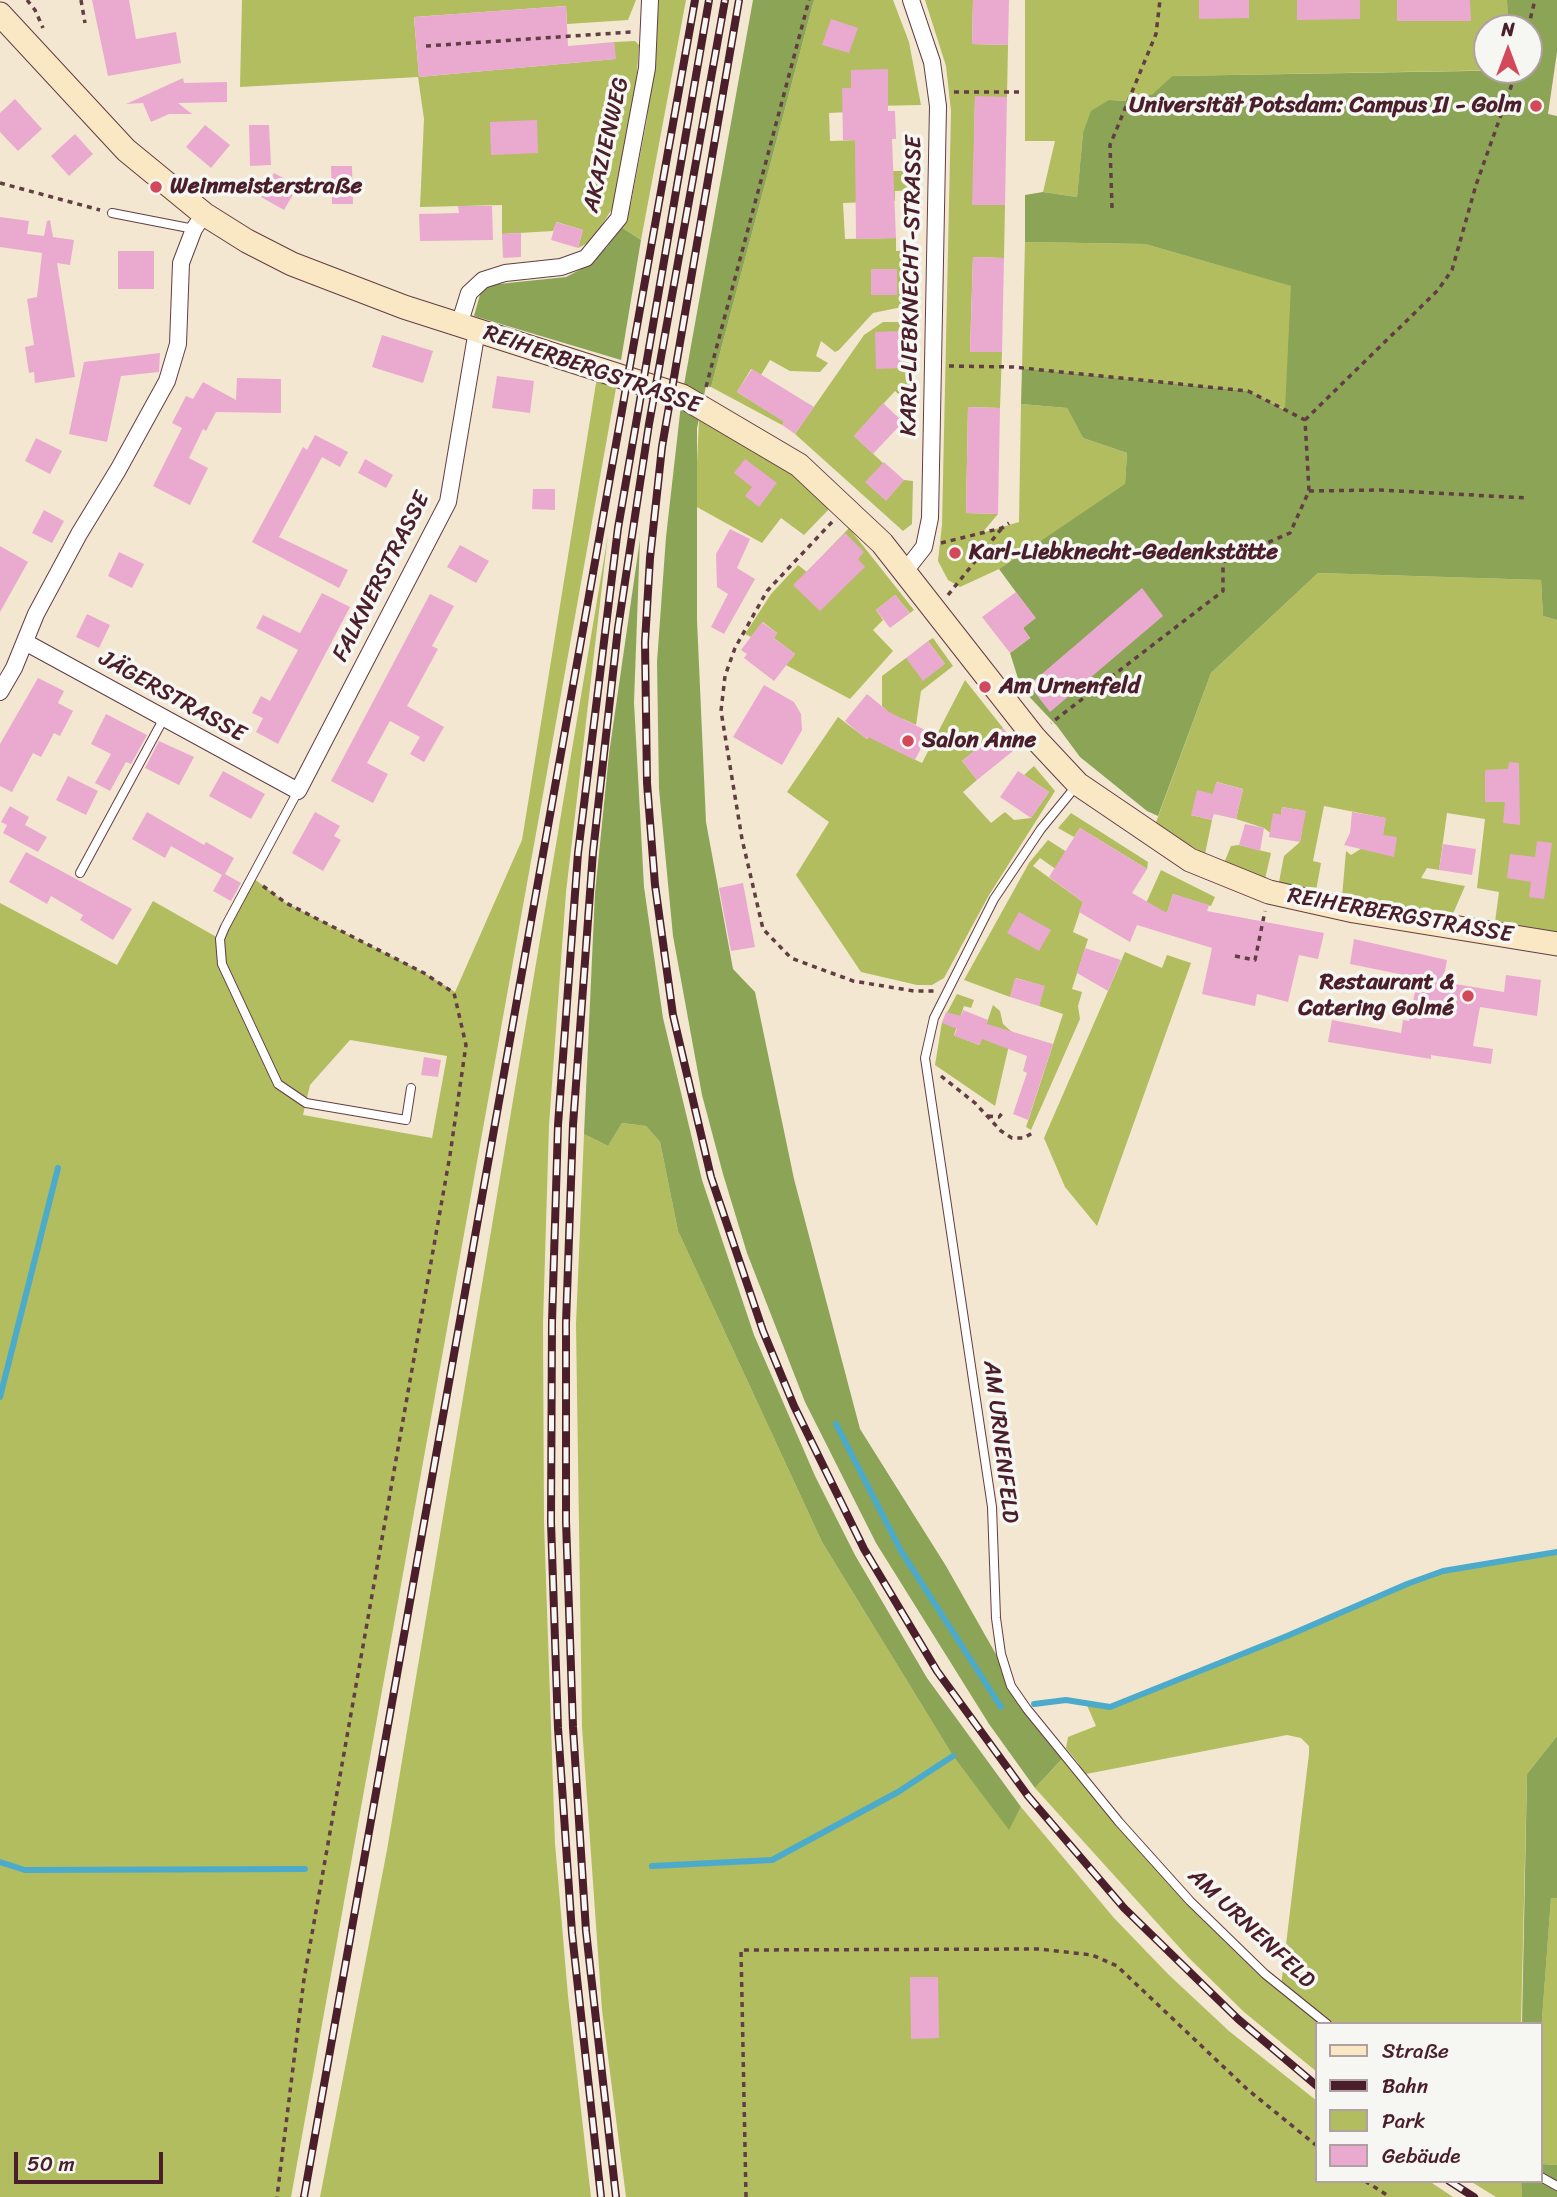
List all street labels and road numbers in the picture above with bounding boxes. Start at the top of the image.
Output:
street label: AKAZIENWEG [578,75,636,215]
street label: KARL-LIEBKNECHT-STRASSE [896,135,928,437]
street label: REIHERBERGSTRASSE [480,320,704,420]
street label: FALKNERSTRASSE [327,488,437,666]
street label: JÄGERSTRASSE [94,645,250,749]
street label: REIHERBERGSTRASSE [1285,883,1515,949]
street label: AM URNENFELD [976,1359,1024,1525]
street label: AM URNENFELD [1182,1863,1320,1995]

